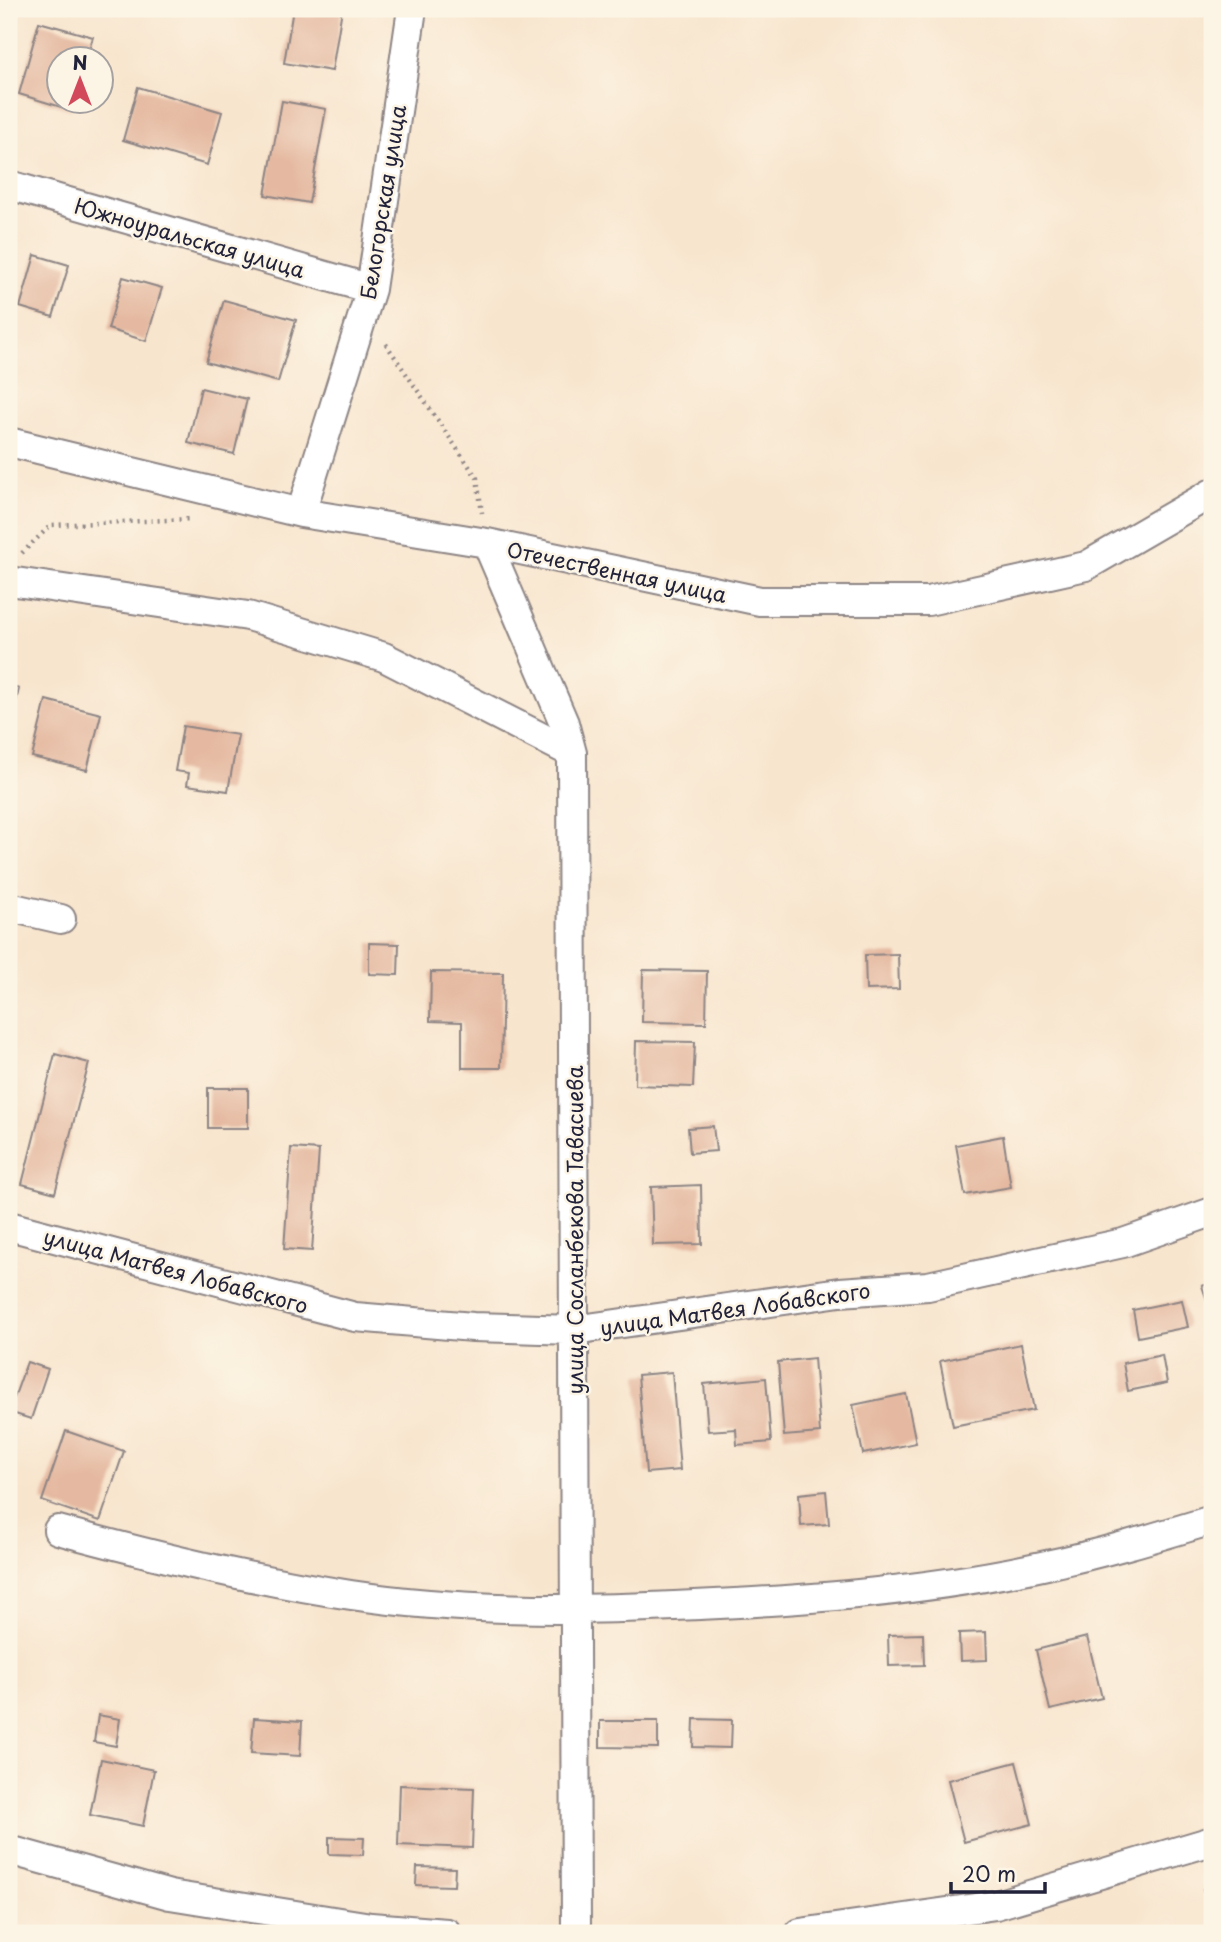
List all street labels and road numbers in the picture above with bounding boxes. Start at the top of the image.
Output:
street label: Белогорская улица [351,101,413,302]
street label: Южноуральская улица [71,189,310,285]
street label: Отечественная улица [504,532,731,610]
street label: улица Сосланбекова Тавасиева [558,1066,590,1394]
street label: улица Матвея Лобавского [40,1219,312,1321]
street label: улица Матвея Лобавского [598,1273,872,1343]

